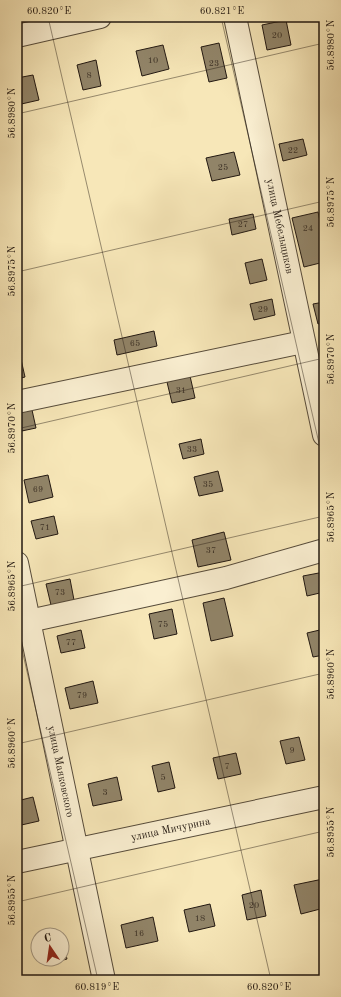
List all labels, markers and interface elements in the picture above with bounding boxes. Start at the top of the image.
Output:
text: 60.820°E [27,6,71,16]
text: 60.821°E [200,6,244,16]
text: 56.8980°N [326,19,336,71]
house number: 20 [272,31,282,40]
house number: 10 [148,56,158,65]
house number: 23 [209,59,219,68]
house number: 8 [86,71,92,80]
text: 56.8980°N [7,87,17,139]
house number: 22 [288,146,298,155]
house number: 25 [218,163,228,172]
text: 56.8975°N [326,176,336,228]
street label: улица Мебельщиков [264,178,295,275]
house number: 27 [238,220,248,229]
house number: 24 [303,224,313,233]
text: 56.8975°N [7,245,17,297]
house number: 29 [258,305,268,314]
text: 56.8970°N [326,333,336,385]
house number: 65 [130,339,140,348]
house number: 31 [176,386,186,395]
text: 56.8970°N [7,402,17,454]
house number: 33 [187,445,197,454]
house number: 35 [203,480,213,489]
house number: 69 [33,485,43,494]
text: 56.8965°N [326,491,336,543]
house number: 71 [40,523,50,532]
house number: 37 [206,546,216,555]
text: 56.8965°N [7,560,17,612]
house number: 73 [55,588,65,597]
house number: 75 [158,620,168,629]
house number: 77 [66,638,76,647]
text: 56.8960°N [326,648,336,700]
house number: 79 [77,691,87,700]
text: 56.8960°N [7,717,17,769]
street label: улица Маяковского [46,725,75,818]
house number: 9 [289,746,295,755]
house number: 7 [224,762,230,771]
house number: 5 [160,773,166,782]
house number: 3 [102,788,108,797]
text: 56.8955°N [326,806,336,858]
street label: улица Мичурина [130,816,212,843]
text: 56.8955°N [7,874,17,926]
house number: 20 [249,901,259,910]
house number: 18 [195,914,205,923]
north arrow [30,927,70,967]
house number: 16 [134,929,144,938]
text: С [43,933,53,945]
text: 60.819°E [75,982,119,992]
text: 60.820°E [247,982,291,992]

